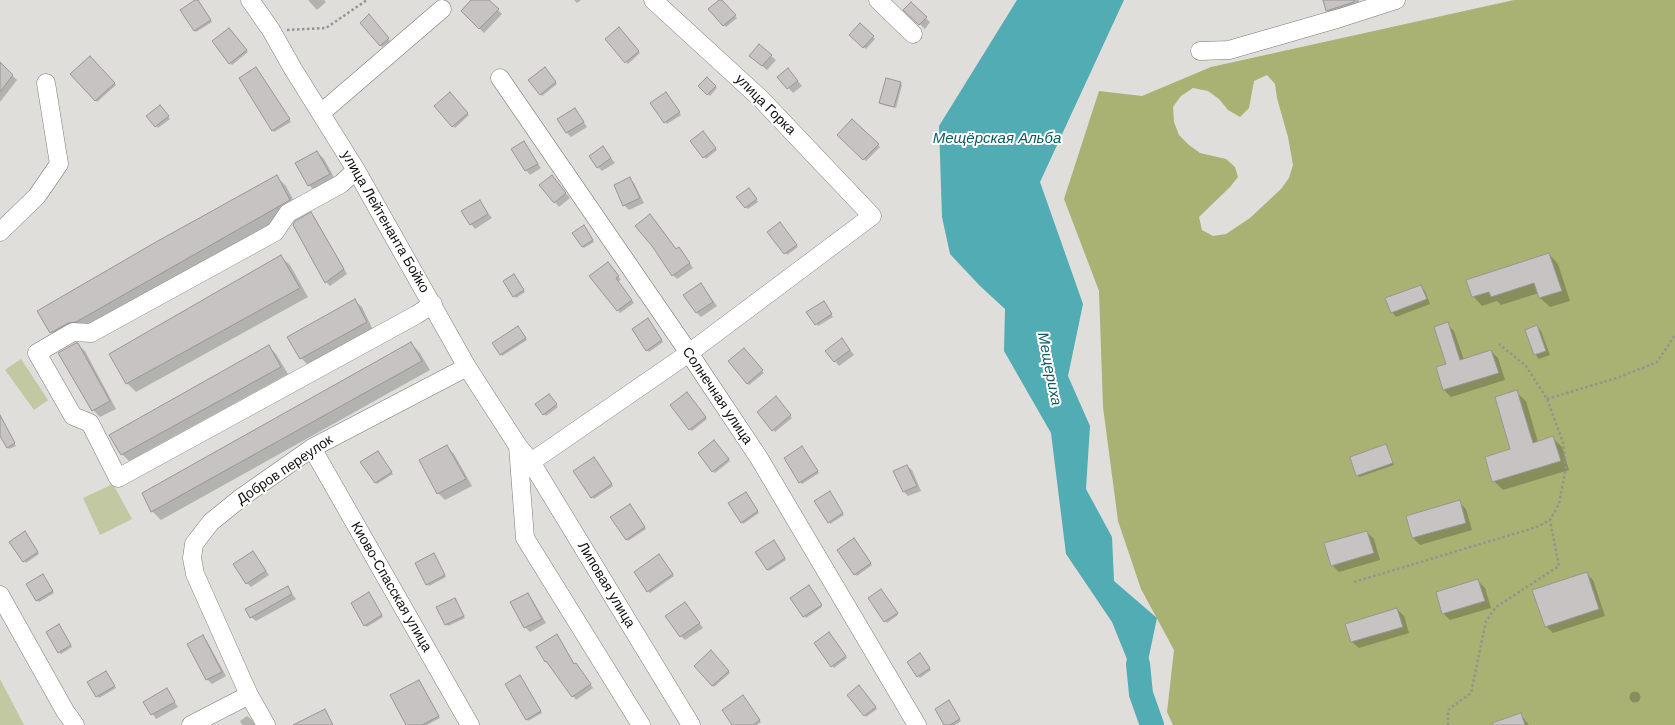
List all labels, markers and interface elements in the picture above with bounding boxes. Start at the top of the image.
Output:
street label: улица Горка [731,71,799,139]
water label: Мещёрская Альба [933,130,1061,148]
street label: улица Лейтенанта Бойко [337,148,433,296]
water label: Мещериха [1033,331,1065,407]
street label: Солнечная улица [678,344,756,448]
street label: Добров переулок [234,432,336,508]
street label: Киово-Спасская улица [347,519,435,655]
street label: Липовая улица [574,539,638,631]

